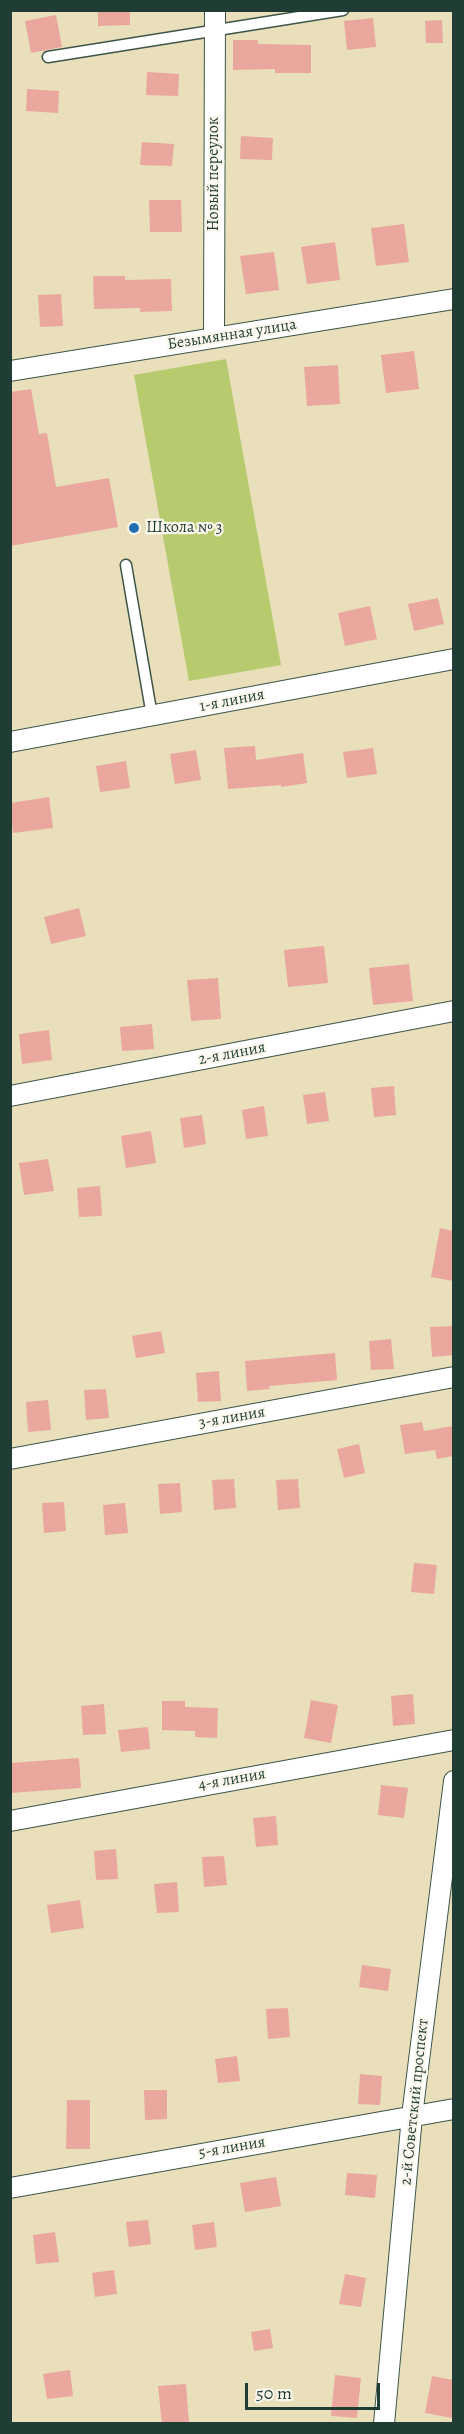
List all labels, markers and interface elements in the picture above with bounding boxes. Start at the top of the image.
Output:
street label: Новый переулок [204,117,224,231]
street label: Безымянная улица [166,315,298,355]
place label: Школа № 3 [146,518,223,538]
marker: Школа № 3 [127,521,141,535]
street label: 1-я линия [198,685,266,717]
street label: 2-я линия [197,1038,267,1070]
street label: 3-я линия [197,1403,267,1433]
street label: 4-я линия [197,1765,267,1795]
street label: 2-й Советский проспект [397,2018,433,2186]
street label: 5-я линия [197,2133,267,2163]
scale bar [248,2371,383,2409]
text: 50 m [256,2381,292,2405]

